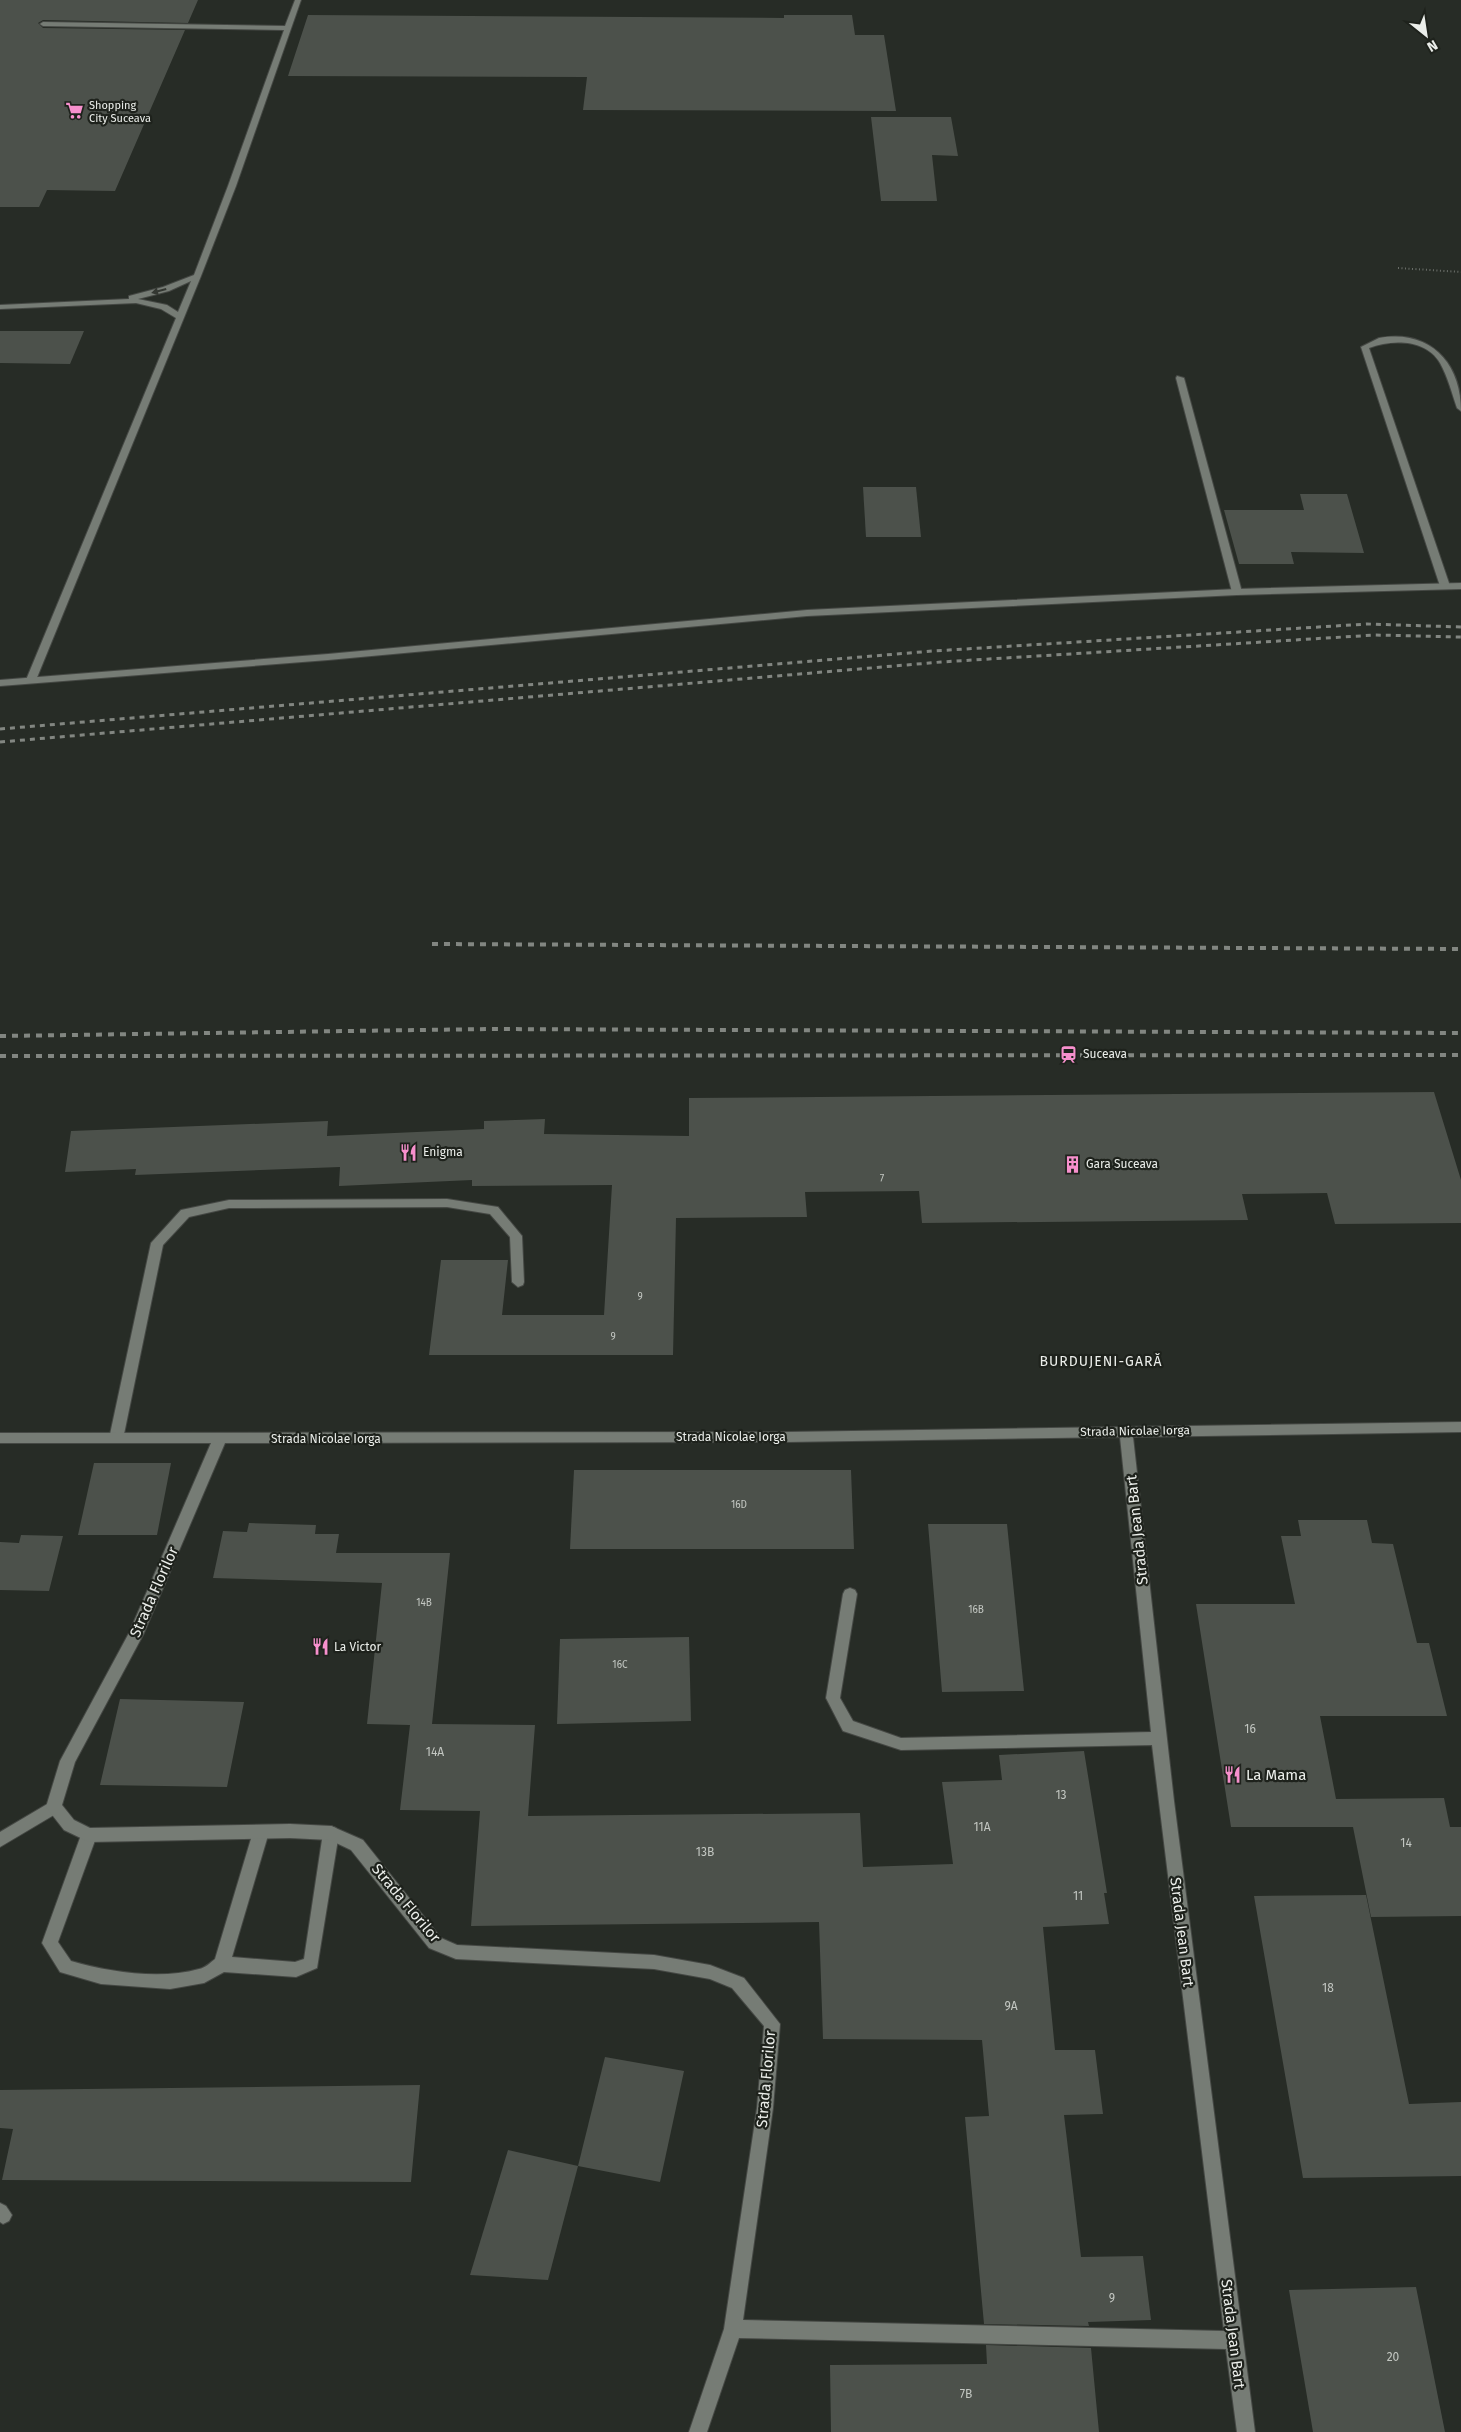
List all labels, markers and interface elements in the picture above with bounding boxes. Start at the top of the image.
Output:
north arrow [1401,10,1451,60]
text: N [1424,36,1441,56]
place label: Shopping City Suceava [89,99,151,125]
supermarket icon: Shopping City Suceava [65,101,85,121]
one-way arrow [152,287,167,295]
station icon: Suceava [1059,1044,1079,1064]
place label: Suceava [1083,1047,1127,1061]
restaurant icon: Enigma [399,1142,419,1162]
place label: Enigma [423,1145,463,1159]
building icon: Gara Suceava [1062,1154,1082,1174]
place label: Gara Suceava [1086,1157,1158,1171]
house number: 7 [880,1173,885,1185]
house number: 9 [637,1291,643,1303]
house number: 9 [610,1331,616,1343]
district label: BURDUJENI-GARĂ [1040,1353,1162,1370]
street label: Strada Nicolae Iorga [1080,1423,1190,1439]
street label: Strada Nicolae Iorga [676,1430,786,1444]
street label: Strada Nicolae Iorga [271,1432,381,1446]
street label: Strada Jean Bart [1122,1474,1152,1586]
house number: 16D [731,1499,747,1511]
street label: Strada Florilor [126,1544,182,1640]
house number: 14B [416,1597,432,1609]
house number: 16B [968,1604,984,1616]
restaurant icon: La Victor [310,1637,330,1657]
place label: La Victor [334,1640,382,1654]
house number: 16C [612,1659,628,1671]
house number: 16 [1244,1722,1256,1736]
house number: 14A [426,1745,444,1759]
restaurant icon: La Mama [1222,1765,1242,1785]
place label: La Mama [1246,1766,1306,1784]
house number: 13 [1055,1788,1067,1802]
house number: 11A [973,1820,991,1834]
house number: 14 [1400,1836,1412,1850]
house number: 13B [696,1845,714,1859]
street label: Strada Florilor [368,1860,444,1946]
street label: Strada Jean Bart [1166,1876,1198,1988]
house number: 11 [1073,1889,1083,1903]
house number: 18 [1322,1981,1334,1995]
house number: 9A [1004,1999,1018,2013]
street label: Strada Florilor [753,2030,779,2128]
street label: Strada Jean Bart [1217,2278,1249,2390]
house number: 9 [1109,2291,1115,2305]
house number: 20 [1387,2350,1400,2364]
house number: 7B [960,2387,972,2401]

